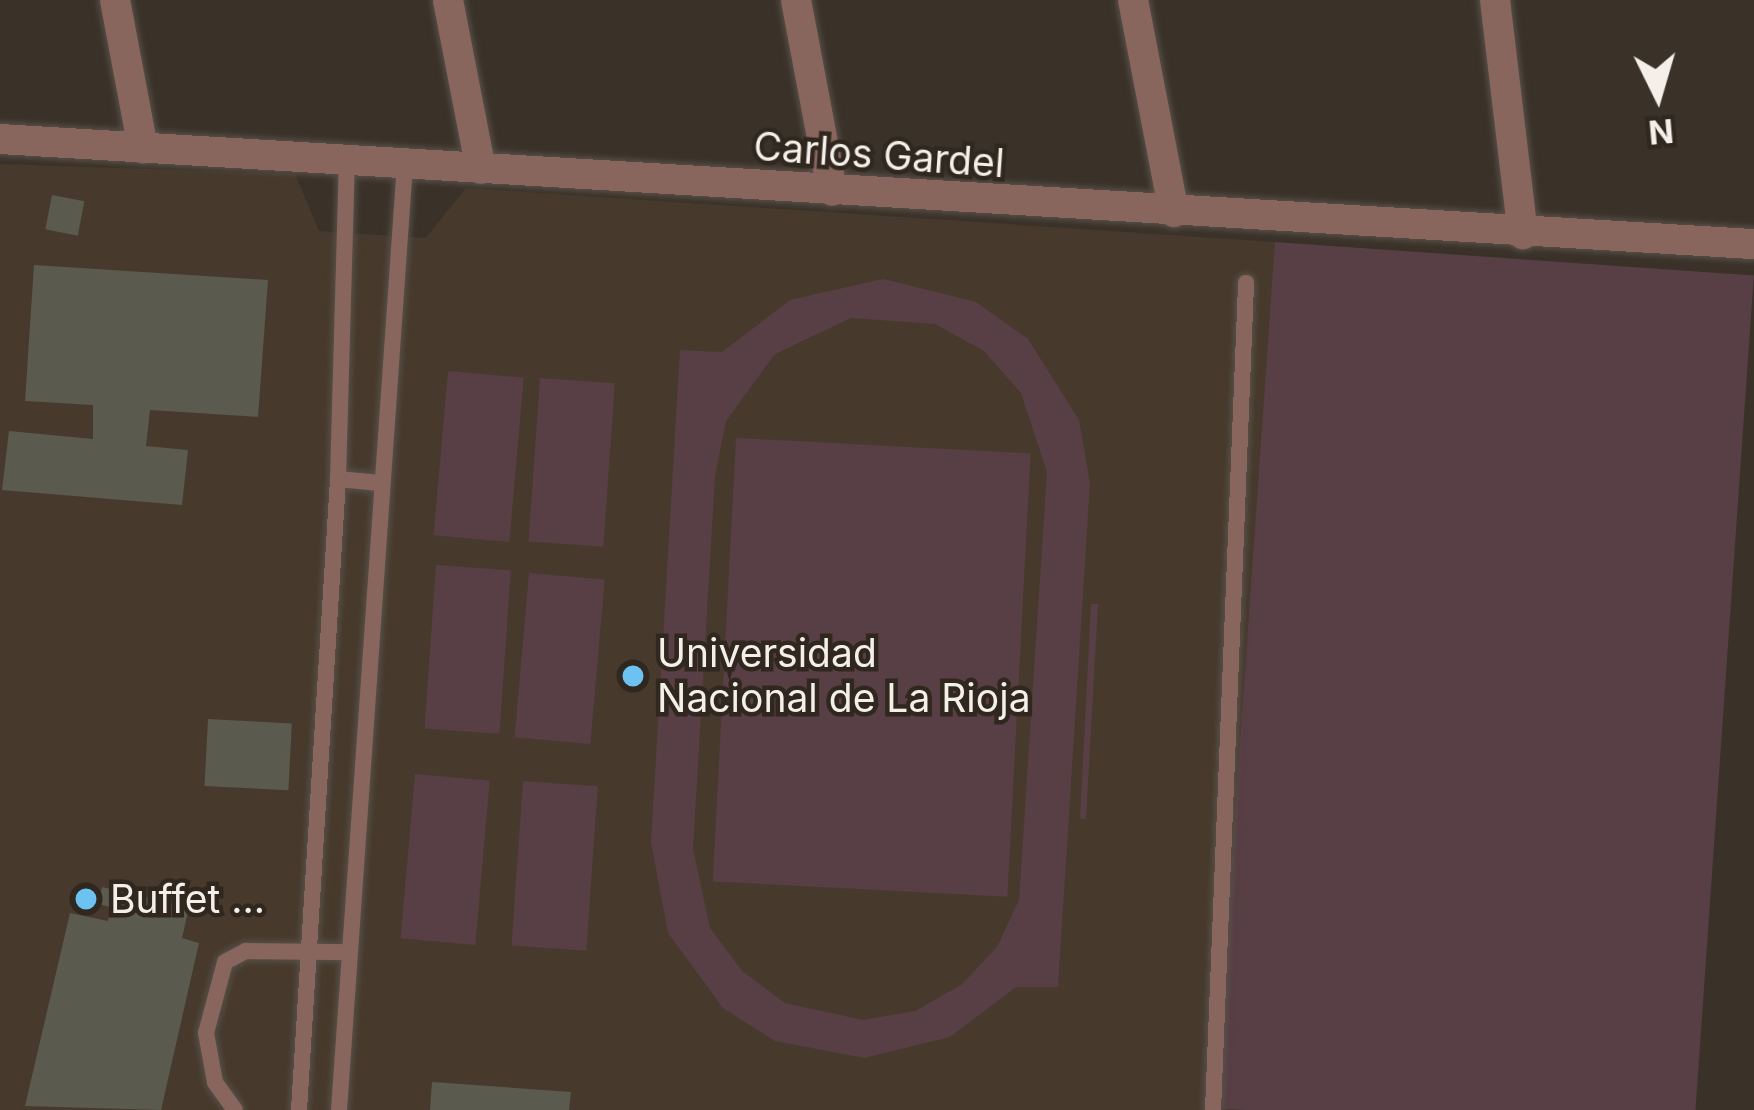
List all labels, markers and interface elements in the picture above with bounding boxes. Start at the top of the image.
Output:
north arrow [1598,36,1718,156]
text: N [1647,111,1675,153]
street label: Carlos Gardel [752,123,1006,187]
place label: Universidad Nacional de La Rioja [657,631,1031,722]
marker: Universidad Nacional de La Rioja [620,663,646,689]
place label: Buffet ... [110,876,265,922]
marker: Buffet ... [73,886,99,912]

